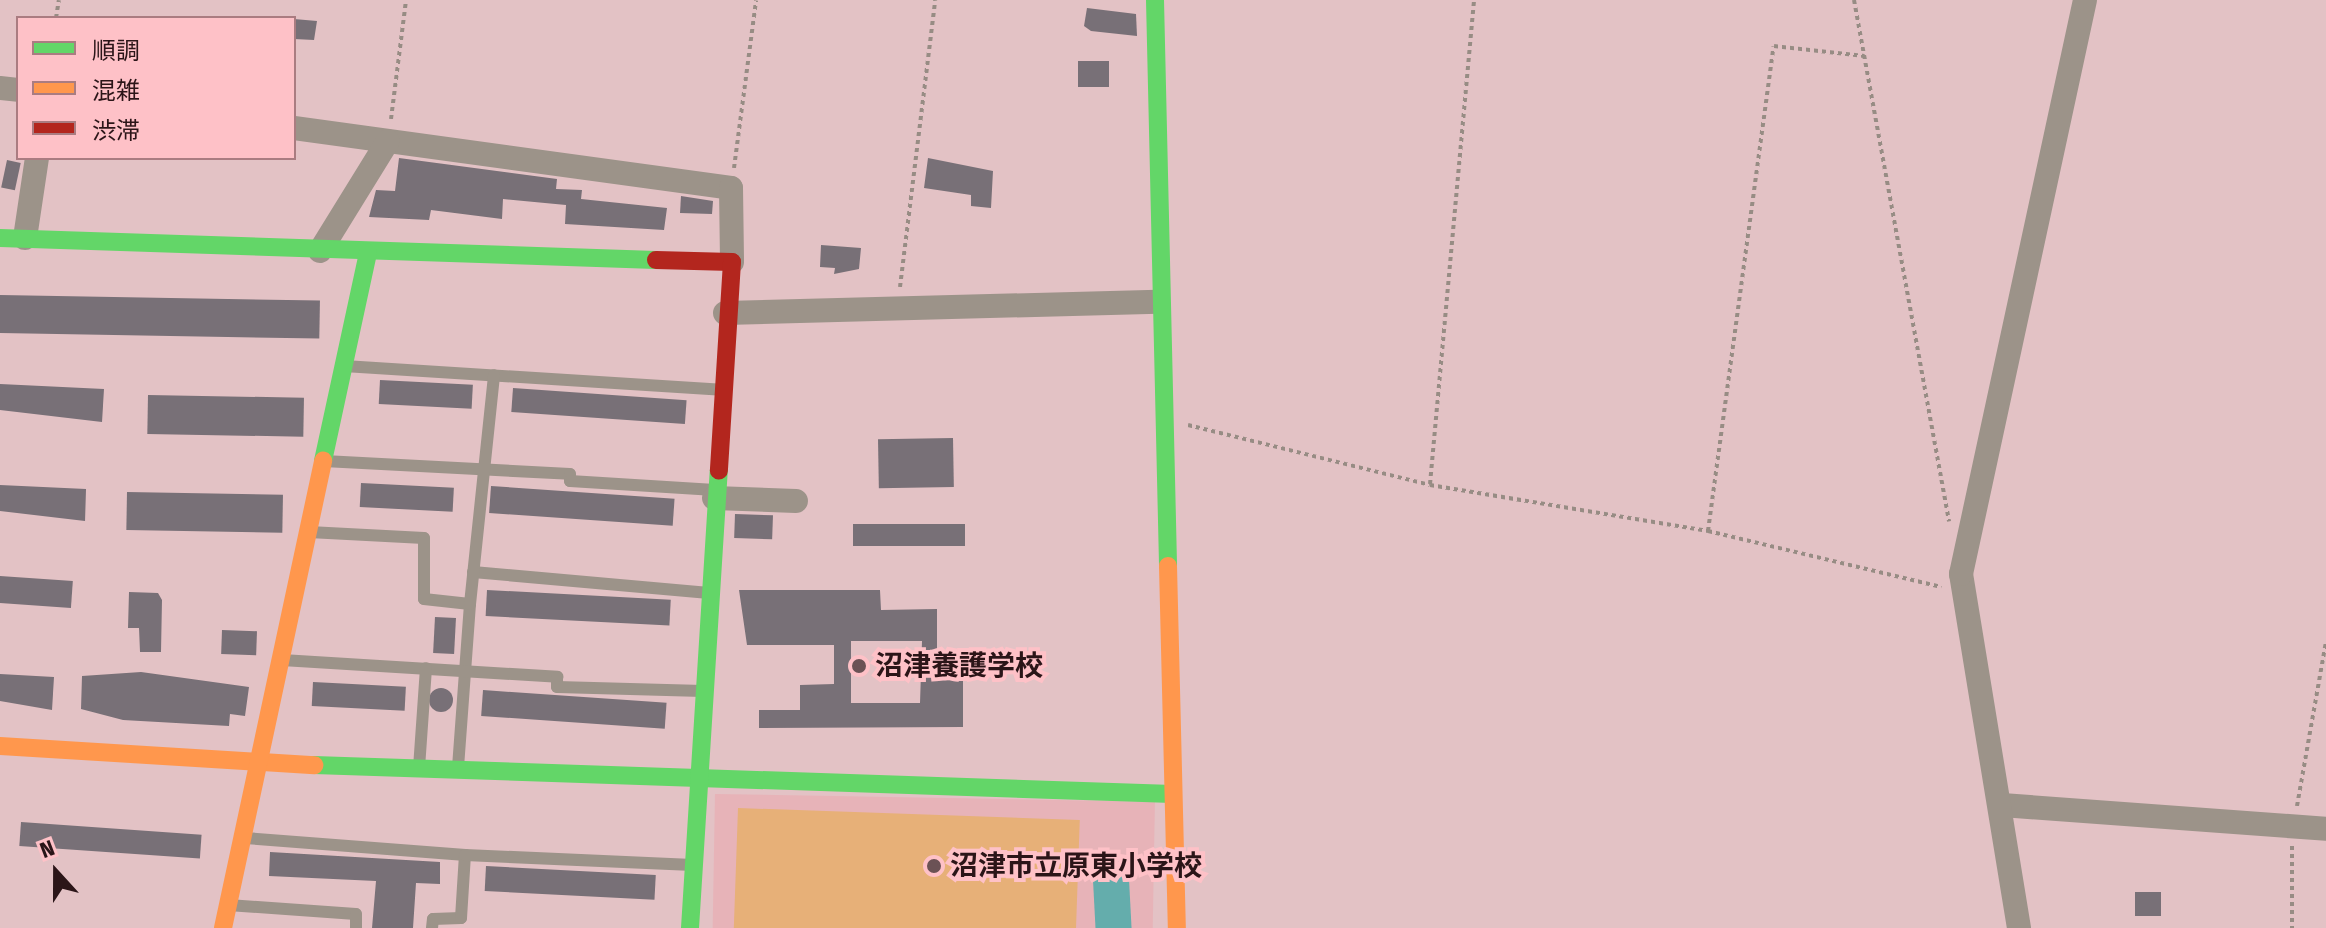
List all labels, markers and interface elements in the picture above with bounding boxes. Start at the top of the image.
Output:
legend [16,16,296,160]
text: 順調 [92,37,140,65]
text: 混雑 [92,77,140,105]
text: 渋滞 [92,117,140,145]
place label: 沼津養護学校 [875,649,1043,683]
marker: 沼津養護学校 [850,657,868,675]
north arrow [16,832,96,912]
text: N [36,834,58,864]
place label: 沼津市立原東小学校 [950,849,1202,883]
marker: 沼津市立原東小学校 [925,857,943,875]

